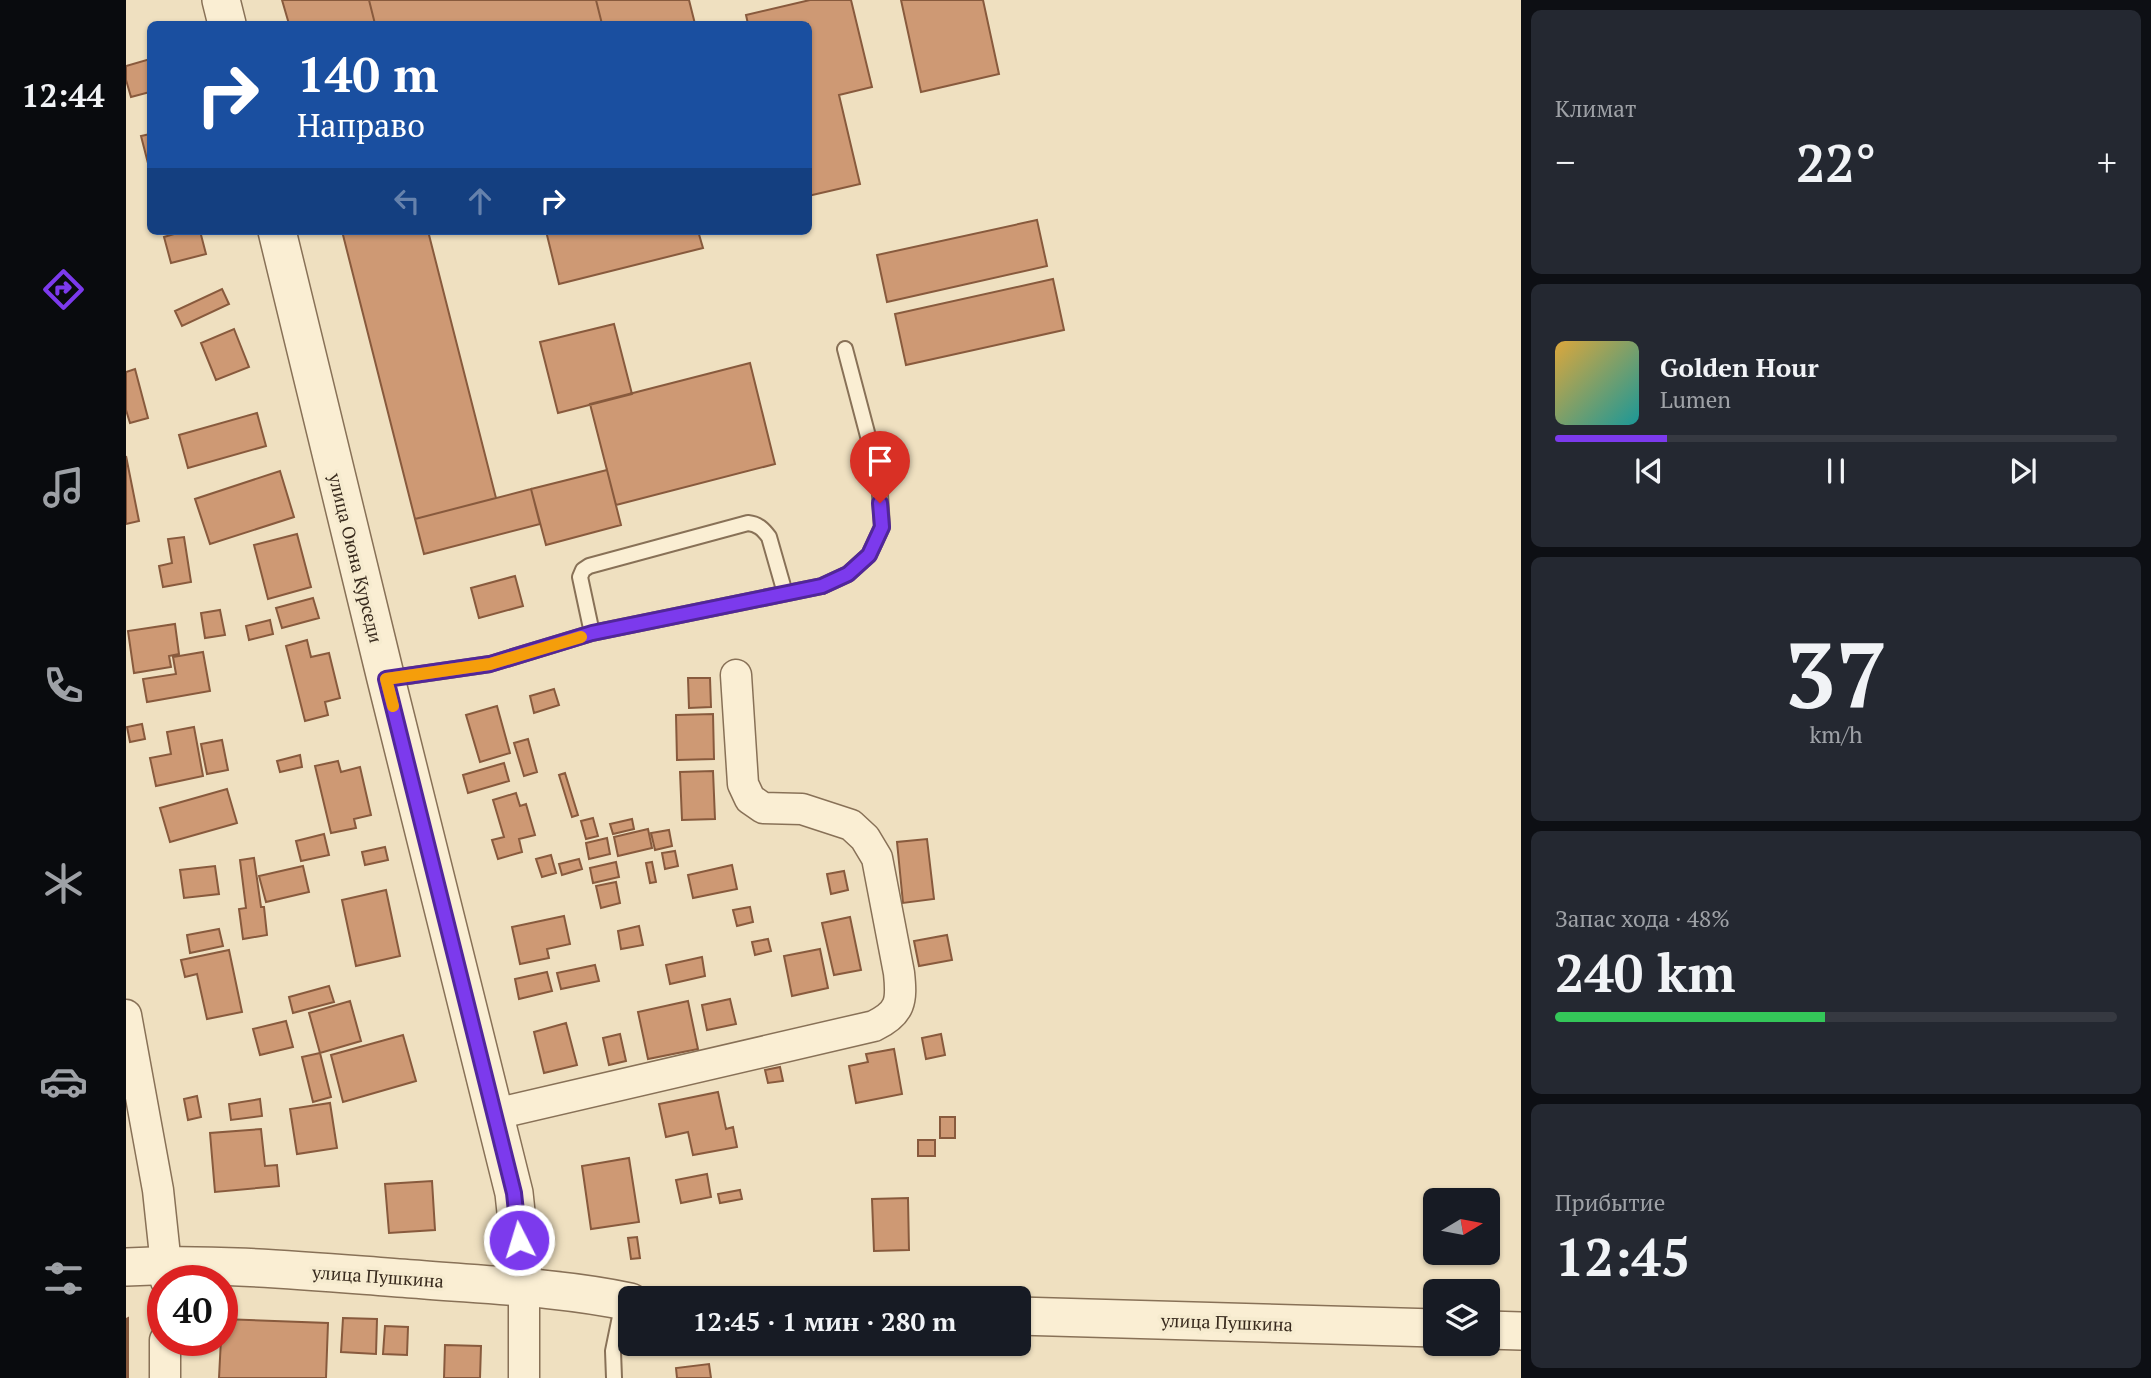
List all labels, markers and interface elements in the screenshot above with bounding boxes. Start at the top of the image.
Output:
text: 140 m [297,41,439,106]
icon: right [182,49,273,140]
text: 12:44 [21,74,105,116]
text: Климат [1555,93,1636,124]
text: Направо [297,104,425,146]
text: 22° [1796,128,1876,197]
text: − [1555,137,1575,187]
text: + [2097,137,2117,187]
icon: left [388,182,426,220]
icon: ahead [461,182,499,220]
icon: right [534,182,572,220]
icon: directions [39,265,88,314]
text: Golden Hour [1660,350,1819,384]
text: Lumen [1660,384,1731,415]
pin [850,431,910,503]
icon: arrive [861,442,899,480]
icon: previous [1630,452,1668,490]
icon: pause [1817,452,1855,490]
icon: next [2004,452,2042,490]
icon: music [39,463,88,512]
street label: улица Оюна Курседи [323,470,389,645]
text: 37 [1785,613,1887,734]
icon: phone [39,661,88,710]
text: km/h [1809,719,1863,750]
icon: climate [39,859,88,908]
text: Запас хода · 48% [1555,903,1730,934]
text: 240 km [1555,938,1736,1007]
icon: car [39,1057,88,1106]
text: Прибытие [1555,1187,1665,1218]
north arrow [1423,1188,1500,1265]
map controls [1423,1188,1500,1356]
position arrow [482,1203,556,1277]
text: 12:45 [1555,1222,1690,1291]
icon: filters [39,1254,88,1303]
street label: улица Пушкина [310,1259,445,1293]
speed limit sign: 40 [147,1265,238,1356]
button: layers [1423,1279,1500,1356]
text: 12:45 · 1 мин · 280 m [693,1304,956,1338]
street label: улица Пушкина [1160,1308,1293,1336]

